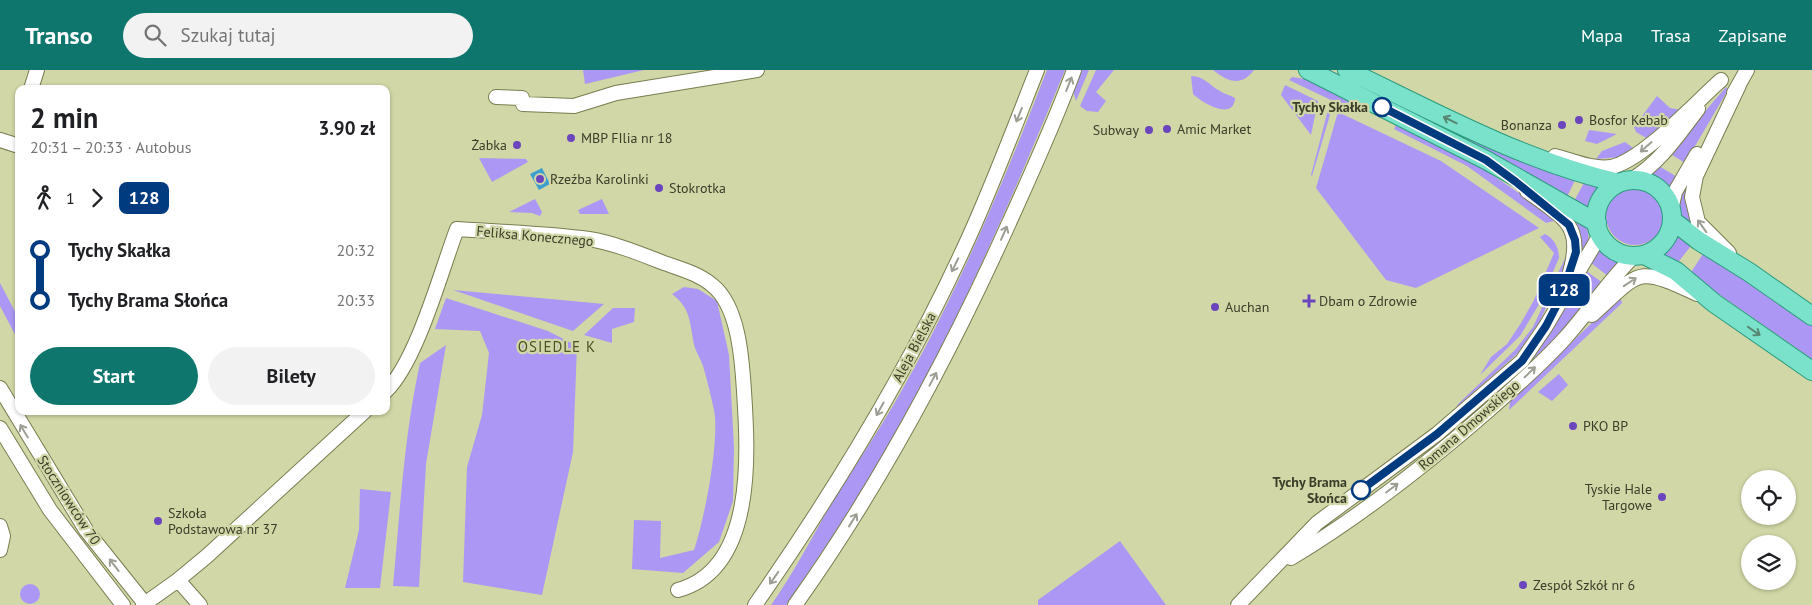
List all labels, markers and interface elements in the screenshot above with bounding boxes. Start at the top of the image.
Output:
search box [123,13,473,58]
text: Transo [25,20,93,51]
icon: search [141,21,169,49]
text: Szukaj tutaj [181,23,276,47]
text: Mapa [1581,24,1623,47]
text: Trasa [1651,24,1691,47]
text: Zapisane [1719,24,1787,47]
one-way arrow [1065,77,1074,92]
marker: Tychy Skałka [1372,97,1392,117]
place label: Tychy Skałka [1292,98,1368,116]
text: 2 min [30,99,98,136]
one-way arrow [1013,107,1023,122]
place label: Bosfor Kebab [1589,111,1668,129]
one-way arrow [1443,114,1458,124]
marker: Bosfor Kebab [1573,114,1585,126]
text: 3.90 zł [318,116,375,140]
place label: Bonanza [1501,116,1552,134]
marker: Bonanza [1556,119,1568,131]
place label: Amic Market [1177,120,1251,138]
place label: Subway [1093,121,1139,139]
marker: Amic Market [1161,123,1173,135]
marker: Subway [1143,124,1155,136]
place label: MBP FIlia nr 18 [581,129,673,147]
marker: MBP FIlia nr 18 [565,132,577,144]
place label: Żabka [472,136,507,154]
text: 20:31 – 20:33 · Autobus [30,137,191,157]
marker: Żabka [511,139,523,151]
one-way arrow [1639,141,1652,153]
place label: Rzeźba Karolinki [550,170,649,188]
marker: Rzeźba Karolinki [534,173,546,185]
place label: Stokrotka [669,179,726,197]
marker: Stokrotka [653,182,665,194]
icon: walk [30,184,58,212]
icon: forward [83,184,111,212]
text: 128 [129,186,159,209]
text: 1 [66,188,75,208]
one-way arrow [1697,219,1707,233]
street label: Feliksa Konecznego [476,222,594,250]
one-way arrow [1000,226,1010,241]
text: Tychy Skałka [68,238,171,262]
text: 20:32 [337,240,375,260]
one-way arrow [950,257,959,272]
line badge: 128 [1535,274,1593,306]
one-way arrow [1623,277,1637,287]
text: 128 [1549,278,1579,301]
text: Tychy Brama Słońca [68,288,228,312]
text: 20:33 [337,290,375,310]
place label: Dbam o Zdrowie [1319,292,1417,310]
marker: Dbam o Zdrowie [1303,295,1315,307]
place label: Auchan [1225,298,1269,316]
marker: Auchan [1209,301,1221,313]
street label: Aleja Bielska [888,309,940,385]
one-way arrow [1747,326,1761,336]
district label: OSIEDLE K [518,337,596,356]
button: Start [30,347,198,405]
button: Bilety [208,347,375,405]
one-way arrow [1523,366,1536,378]
one-way arrow [929,372,938,387]
street label: Romana Dmowskiego [1415,376,1523,474]
one-way arrow [875,401,885,416]
place label: PKO BP [1583,417,1628,435]
marker: PKO BP [1567,420,1579,432]
one-way arrow [19,424,29,438]
street label: Stoczniowców 70 [33,452,105,548]
map controls [1741,470,1796,590]
button: locate [1741,470,1796,525]
place label: Tychy Brama Słońca [1272,473,1347,507]
marker: Tychy Brama Słońca [1351,480,1371,500]
place label: Tyskie Hale Targowe [1585,480,1652,514]
one-way arrow [1385,483,1398,494]
marker: Tyskie Hale Targowe [1656,491,1668,503]
place label: Szkoła Podstawowa nr 37 [168,504,278,538]
one-way arrow [848,514,858,528]
marker: Szkoła Podstawowa nr 37 [152,515,164,527]
button: layers [1741,535,1796,590]
one-way arrow [109,559,120,572]
one-way arrow [769,570,779,584]
place label: Zespół Szkół nr 6 [1533,576,1635,594]
marker: Zespół Szkół nr 6 [1517,579,1529,591]

